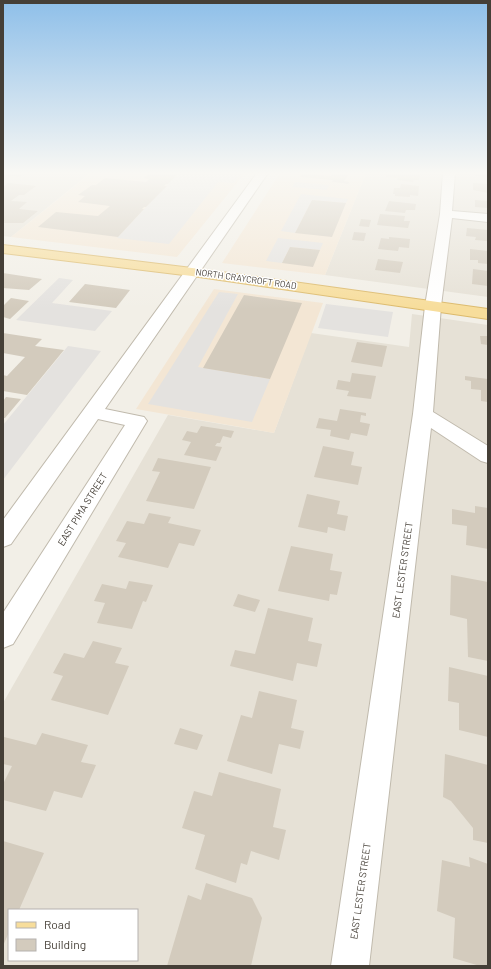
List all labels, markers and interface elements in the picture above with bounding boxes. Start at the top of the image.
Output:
street label: NORTH CRAYCROFT ROAD [195,266,297,291]
street label: EAST PIMA STREET [55,470,110,548]
street label: EAST LESTER STREET [389,521,415,619]
street label: EAST LESTER STREET [347,842,373,940]
legend [8,909,138,961]
text: Road [44,917,71,931]
text: Building [44,937,86,951]

